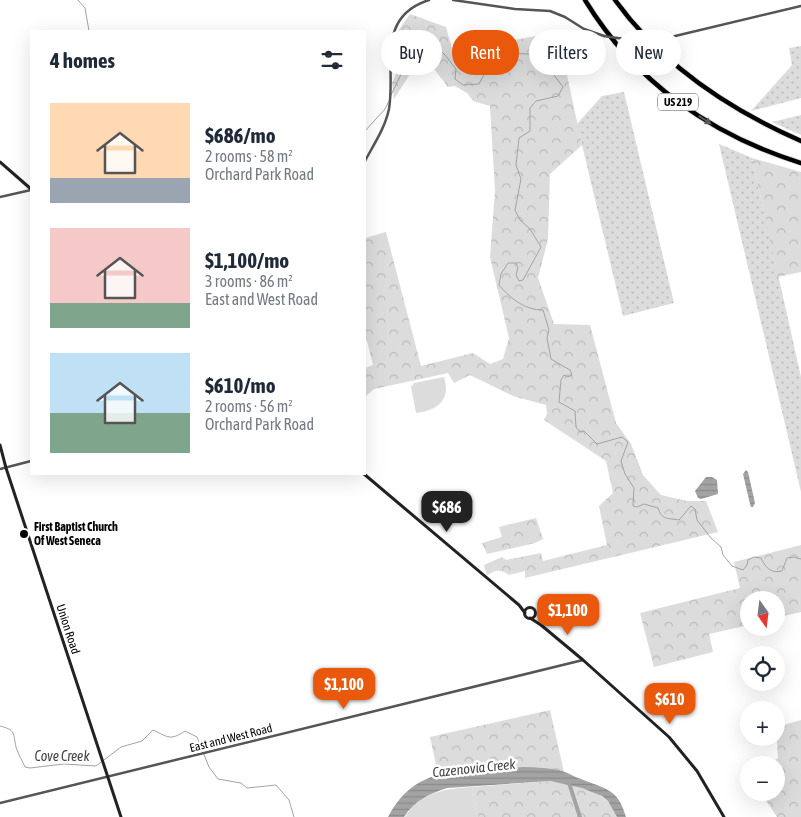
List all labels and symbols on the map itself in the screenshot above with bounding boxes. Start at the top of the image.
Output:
road number: US 219 [658,94,698,110]
one-way arrow [698,116,712,125]
pin: $686 [417,490,477,533]
place label: First Baptist Church Of West Seneca [34,520,118,548]
marker: First Baptist Church Of West Seneca [18,528,30,540]
north arrow [740,591,785,636]
pin: $1,100 [527,594,609,636]
street label: Union Road [53,602,83,656]
pin: $1,100 [303,668,385,710]
pin: $610 [640,682,700,725]
street label: East and West Road [188,721,274,755]
water label: Cove Creek [34,748,90,764]
water label: Cazenovia Creek [432,756,517,780]

